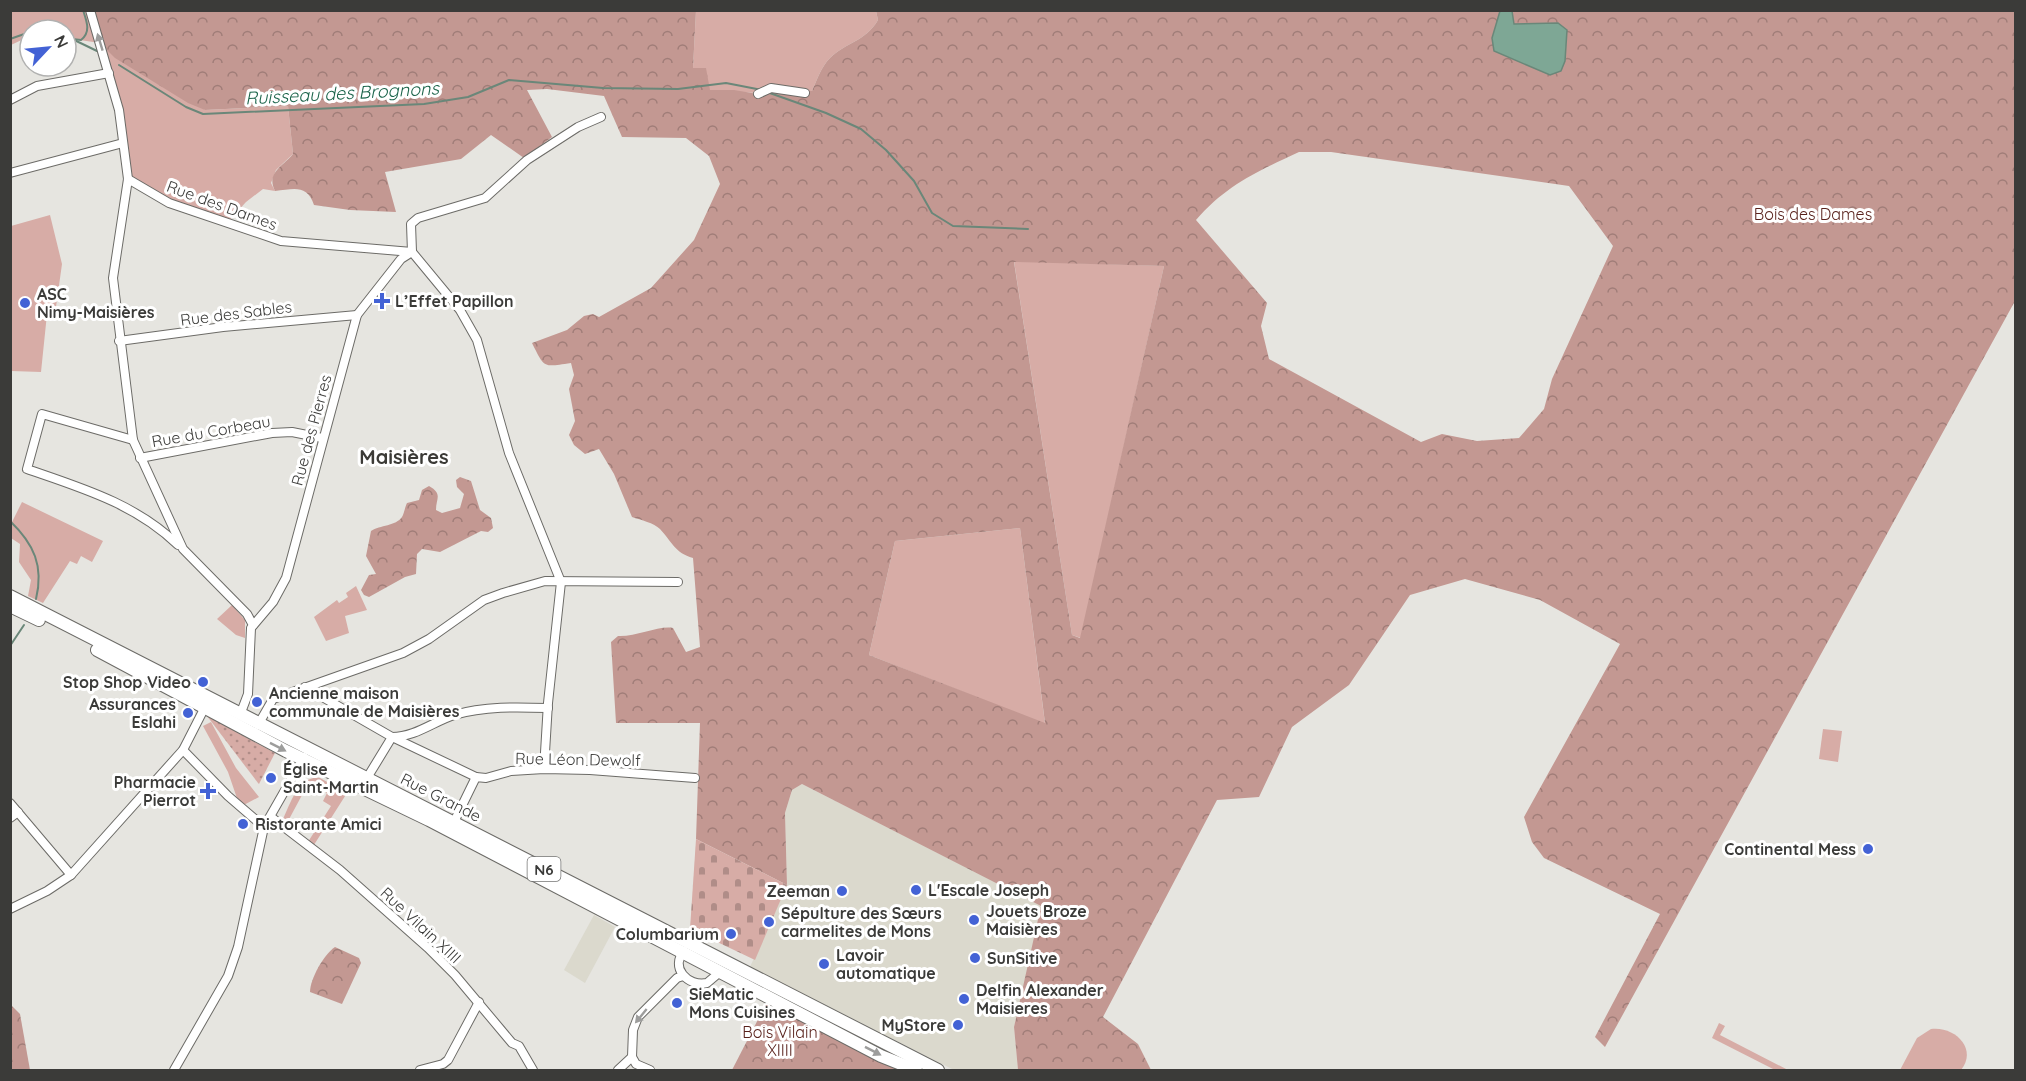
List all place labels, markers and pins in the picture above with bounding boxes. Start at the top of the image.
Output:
place label: ASC Nimy-Maisières [37,284,155,322]
place label: L’Effet Papillon [395,291,513,311]
marker: L’Effet Papillon [373,292,391,310]
marker: ASC Nimy-Maisières [18,296,32,310]
place label: Stop Shop Video [63,672,191,692]
marker: Stop Shop Video [196,675,210,689]
place label: Ancienne maison communale de Maisières [269,683,460,721]
place label: Assurances Eslahi [89,694,176,732]
marker: Ancienne maison communale de Maisières [250,695,264,709]
marker: Assurances Eslahi [181,706,195,720]
place label: Église Saint-Martin [283,759,379,797]
marker: Église Saint-Martin [264,771,278,785]
place label: Pharmacie Pierrot [114,772,196,810]
marker: Pharmacie Pierrot [201,784,215,798]
place label: Ristorante Amici [255,814,382,834]
marker: Ristorante Amici [236,817,250,831]
place label: Continental Mess [1724,839,1856,859]
marker: Continental Mess [1861,842,1875,856]
place label: L'Escale Joseph [928,880,1049,900]
place label: Zeeman [766,881,830,901]
marker: L'Escale Joseph [909,883,923,897]
marker: Zeeman [835,884,849,898]
place label: Jouets Broze Maisières [986,901,1087,939]
place label: Sépulture des Sœurs carmelites de Mons [781,903,942,941]
marker: Jouets Broze Maisières [967,913,981,927]
marker: Sépulture des Sœurs carmelites de Mons [762,915,776,929]
place label: Columbarium [616,924,719,944]
marker: Columbarium [724,927,738,941]
place label: Lavoir automatique [836,945,936,983]
place label: SunSitive [987,948,1057,968]
marker: SunSitive [968,951,982,965]
marker: Lavoir automatique [817,957,831,971]
place label: Delfin Alexander Maisieres [976,980,1104,1018]
place label: SieMatic Mons Cuisines [689,984,795,1022]
marker: Delfin Alexander Maisieres [957,992,971,1006]
marker: SieMatic Mons Cuisines [670,996,684,1010]
place label: MyStore [881,1015,946,1035]
marker: MyStore [951,1018,965,1032]

